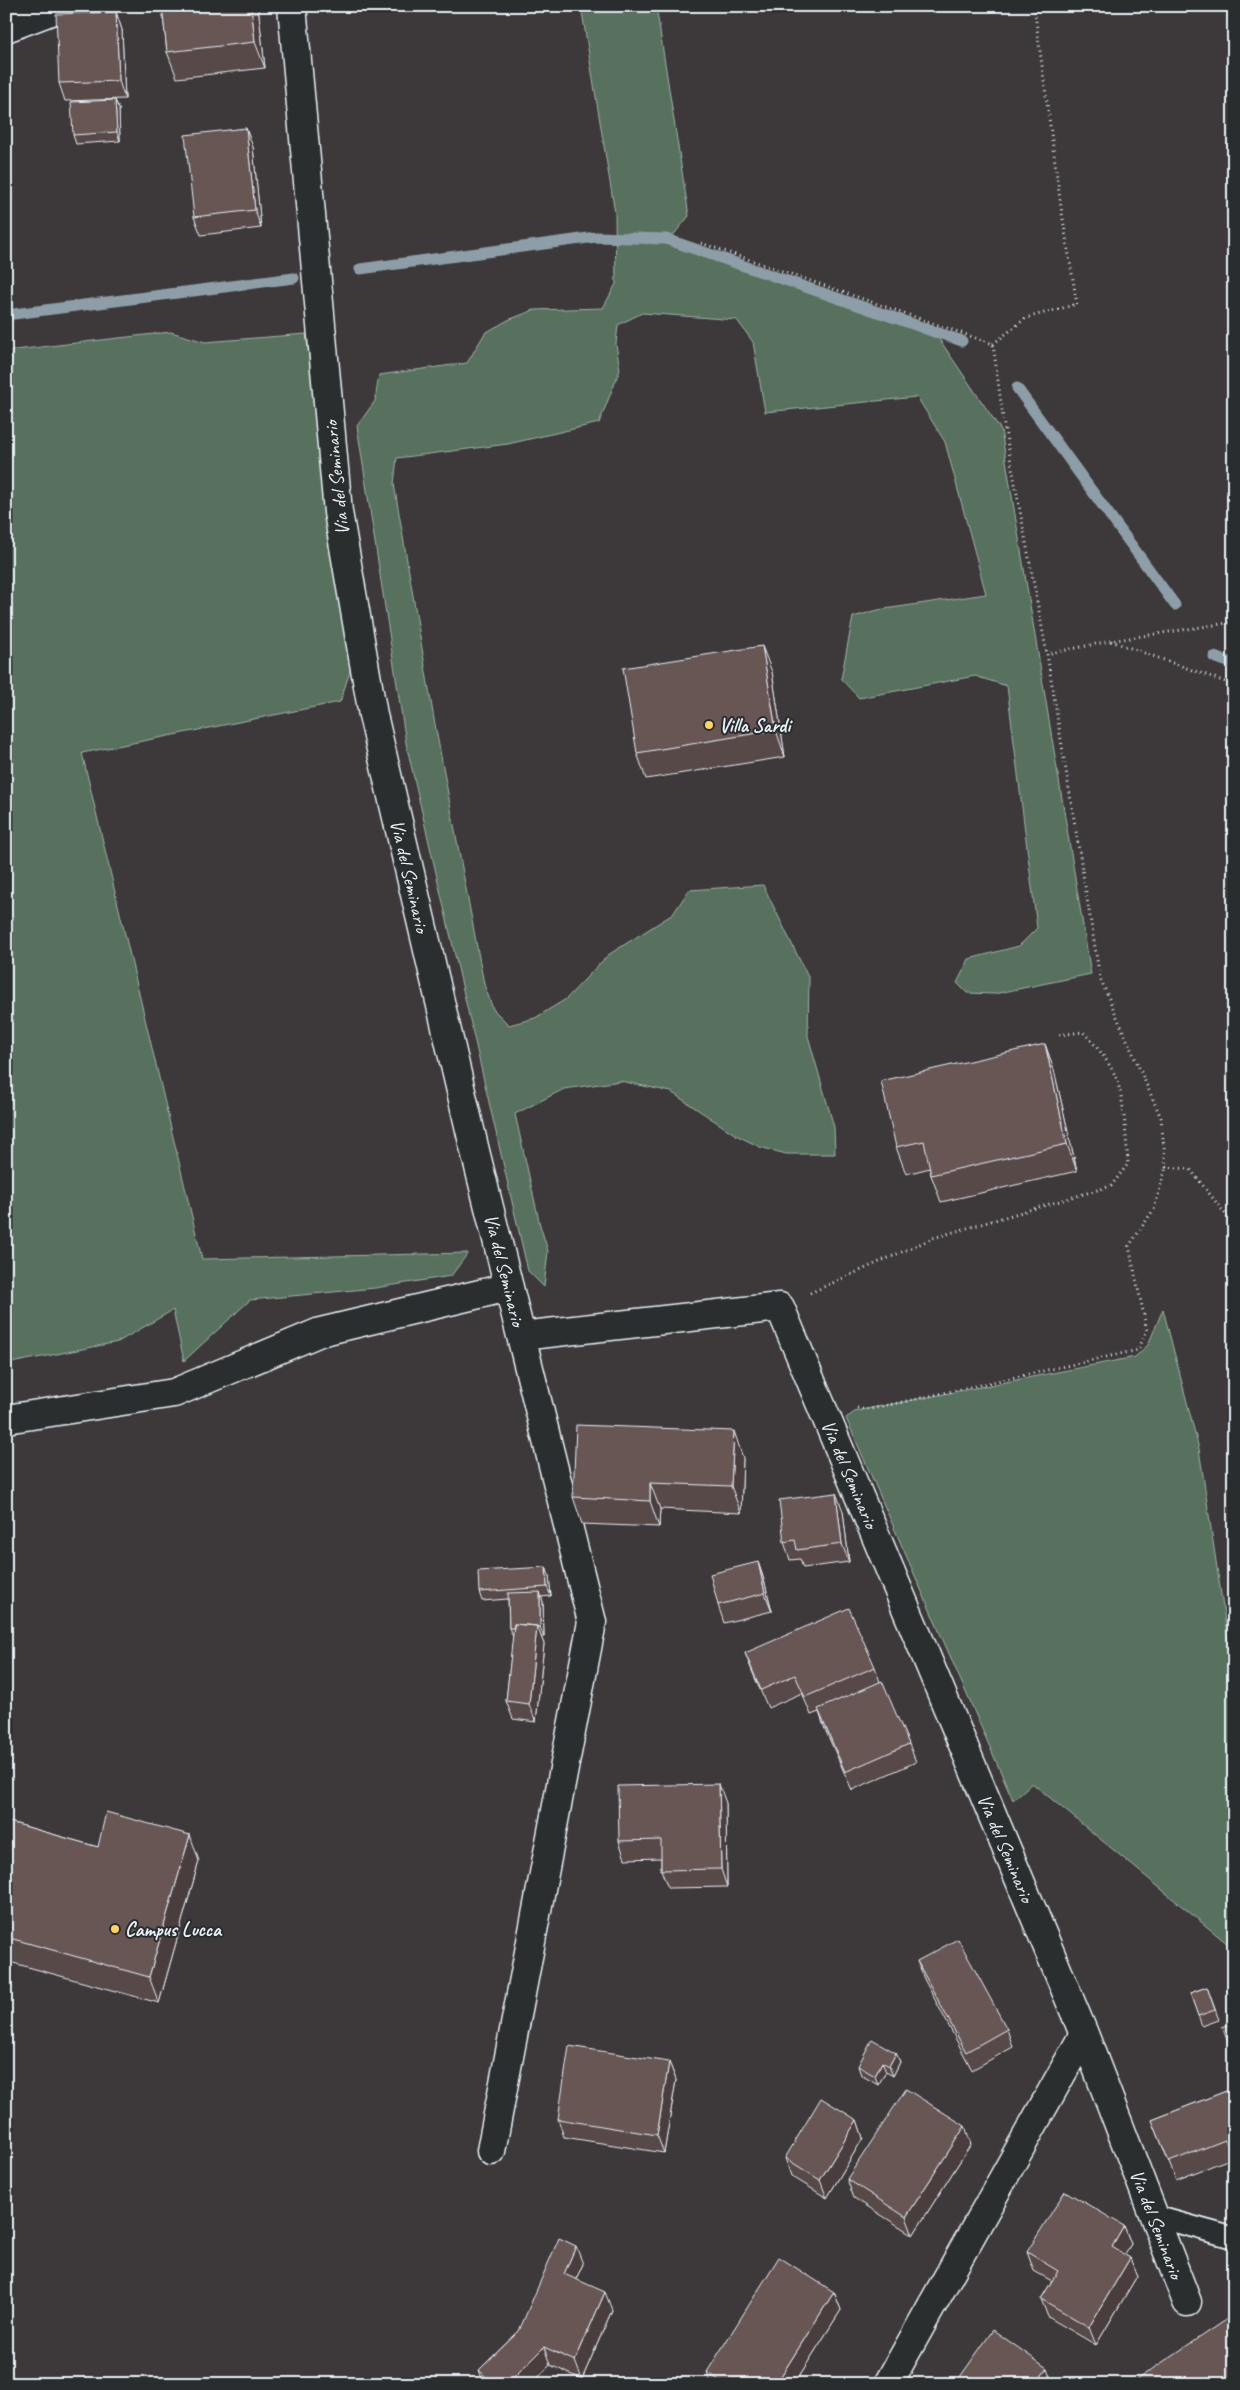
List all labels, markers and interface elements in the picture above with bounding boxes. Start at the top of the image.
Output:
street label: Via del Seminario [318,418,355,536]
place label: Villa Sardi [719,713,793,738]
marker: Villa Sardi [703,719,715,731]
street label: Via del Seminario [384,817,435,937]
street label: Via del Seminario [478,1211,531,1331]
street label: Via del Seminario [816,1416,884,1534]
street label: Via del Seminario [972,1790,1040,1908]
place label: Campus Lucca [125,1917,223,1942]
marker: Campus Lucca [109,1923,121,1935]
street label: Via del Seminario [1124,2166,1189,2284]

